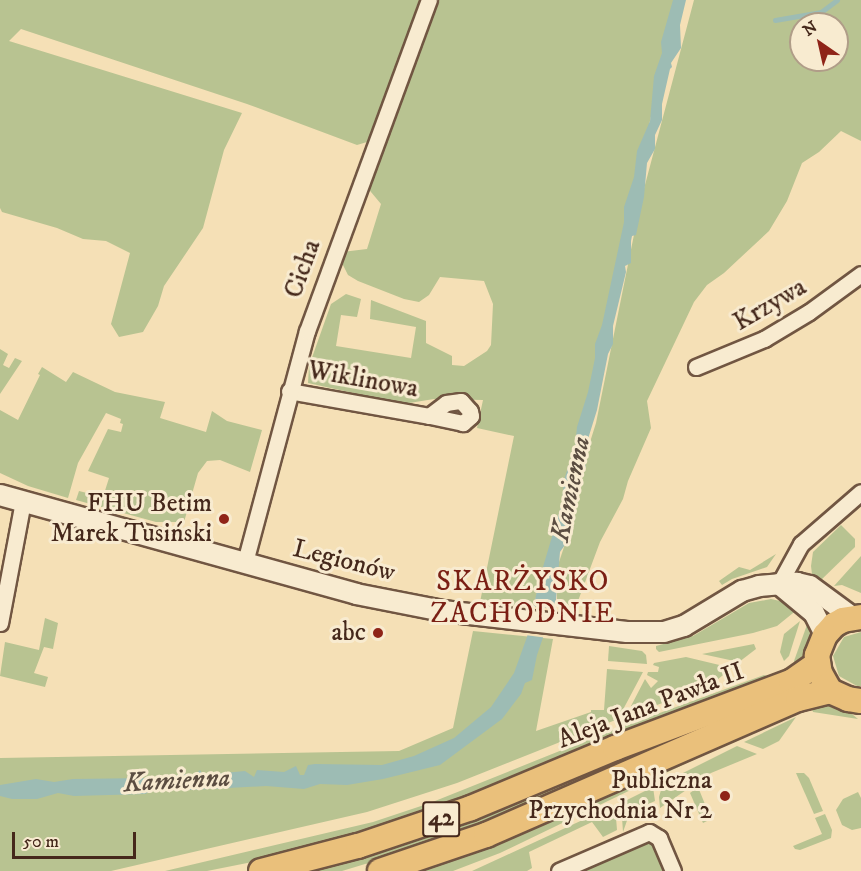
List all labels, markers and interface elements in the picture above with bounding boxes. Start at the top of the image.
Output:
north arrow [789,12,849,72]
text: N [799,17,821,41]
street label: Cicha [278,236,328,302]
street label: Krzywa [728,272,812,338]
street label: Wiklinowa [305,355,421,405]
water label: Kamienna [544,433,598,545]
place label: FHU Betim Marek Tusiński [51,488,212,550]
marker: FHU Betim Marek Tusiński [217,512,231,526]
street label: Legionów [290,533,398,589]
district label: SKARŻYSKO ZACHODNIE [430,565,616,631]
place label: abc [332,617,366,649]
marker: abc [371,626,385,640]
street label: Aleja Jana Pawła II [553,656,749,756]
water label: Kamienna [123,762,231,800]
place label: Publiczna Przychodnia Nr 2 [528,765,712,826]
marker: Publiczna Przychodnia Nr 2 [716,787,734,805]
road number: 42 [422,798,460,840]
scale bar [15,820,140,858]
text: 50 m [23,831,59,853]

